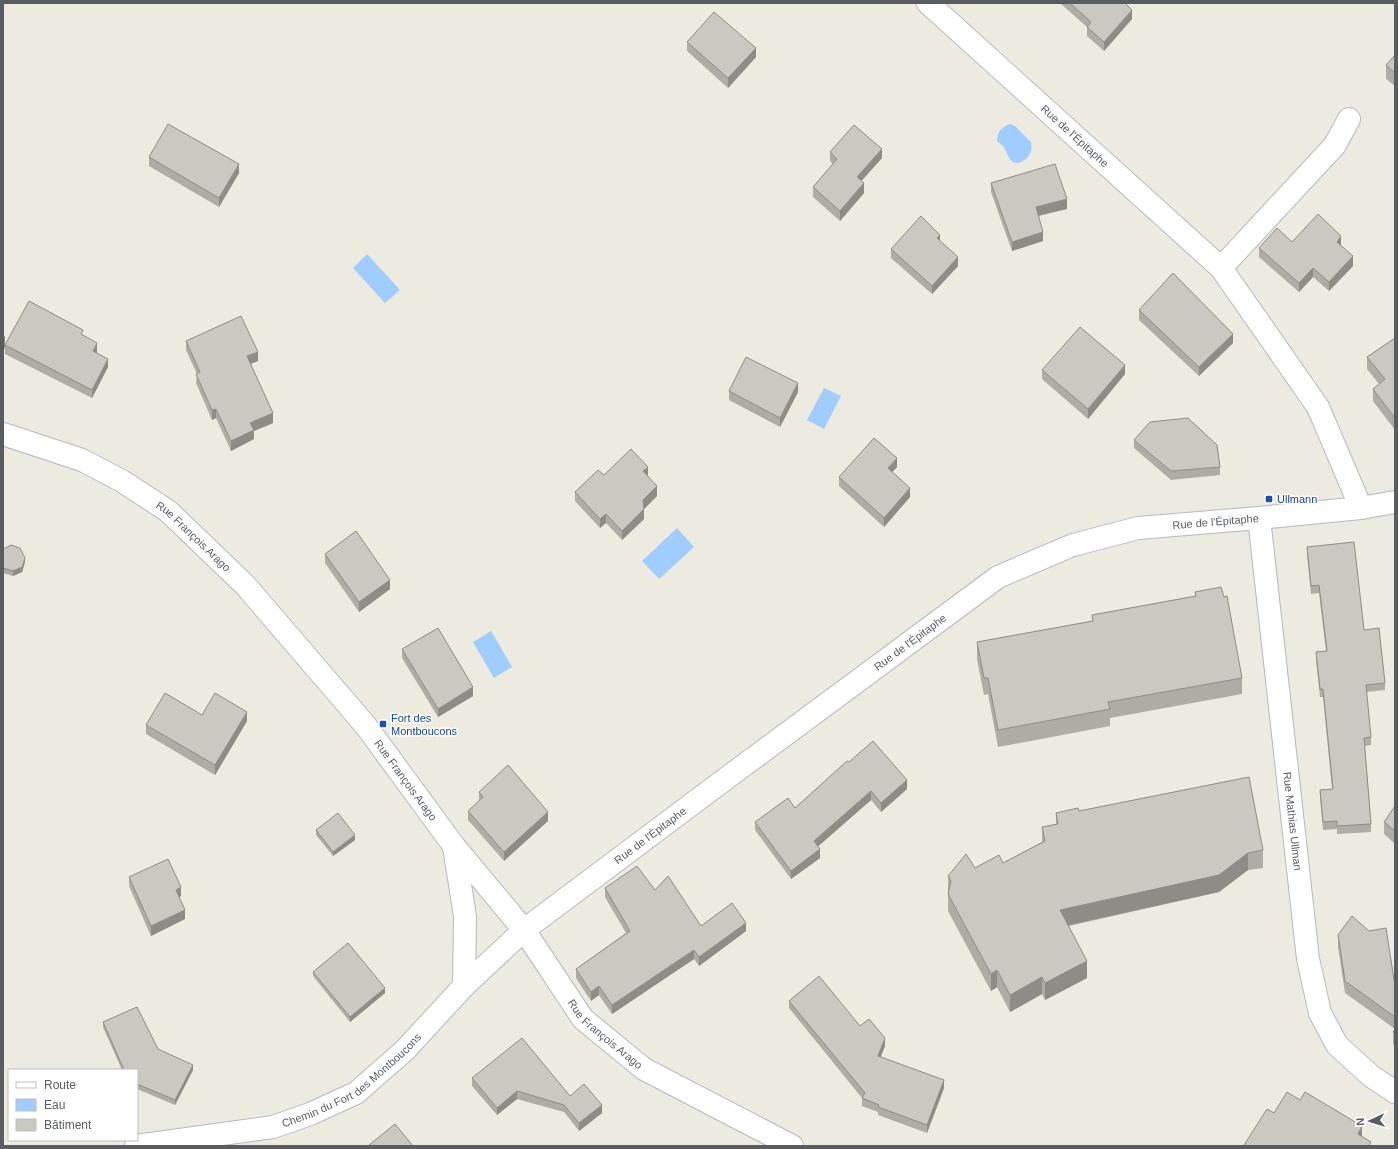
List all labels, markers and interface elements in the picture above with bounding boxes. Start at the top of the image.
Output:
street label: Rue de l'Épitaphe [1039,102,1111,169]
place label: Ullmann [1277,493,1317,505]
marker: Ullmann [1264,494,1274,504]
street label: Rue François Arago [154,499,233,574]
street label: Rue de l'Épitaphe [1172,512,1259,531]
street label: Rue de l'Épitaphe [872,612,948,673]
place label: Fort des Montboucons [391,712,458,737]
marker: Fort des Montboucons [378,719,388,729]
street label: Rue François Arago [372,737,439,823]
street label: Rue Mathias Ullman [1281,771,1304,871]
street label: Rue de l'Épitaphe [612,805,688,866]
street label: Rue François Arago [566,997,645,1071]
street label: Chemin du Fort des Montboucons [280,1030,424,1129]
legend [8,1069,138,1141]
text: Route [44,1078,76,1092]
text: Eau [44,1098,65,1112]
north arrow [1350,1101,1390,1141]
text: N [1354,1117,1366,1126]
text: Bâtiment [44,1118,92,1132]

